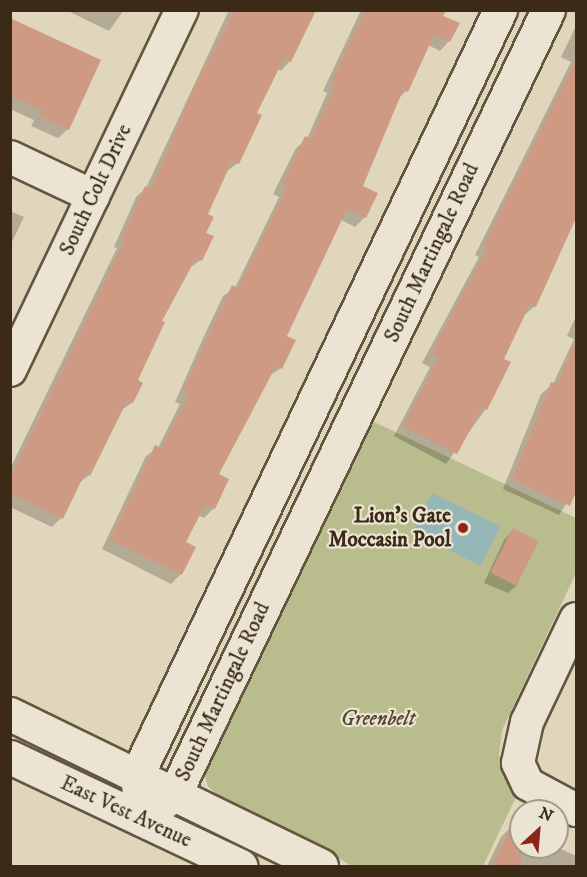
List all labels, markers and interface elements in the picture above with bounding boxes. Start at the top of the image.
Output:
street label: South Colt Drive [55,120,137,260]
street label: South Martingale Road [379,159,485,347]
place label: Lion's Gate Moccasin Pool [329,503,451,553]
marker: Lion's Gate Moccasin Pool [456,521,470,535]
street label: South Martingale Road [170,598,276,786]
park label: Greenbelt [341,706,415,732]
street label: East Vest Avenue [56,771,196,853]
north arrow [509,799,569,859]
text: N [536,803,556,826]

